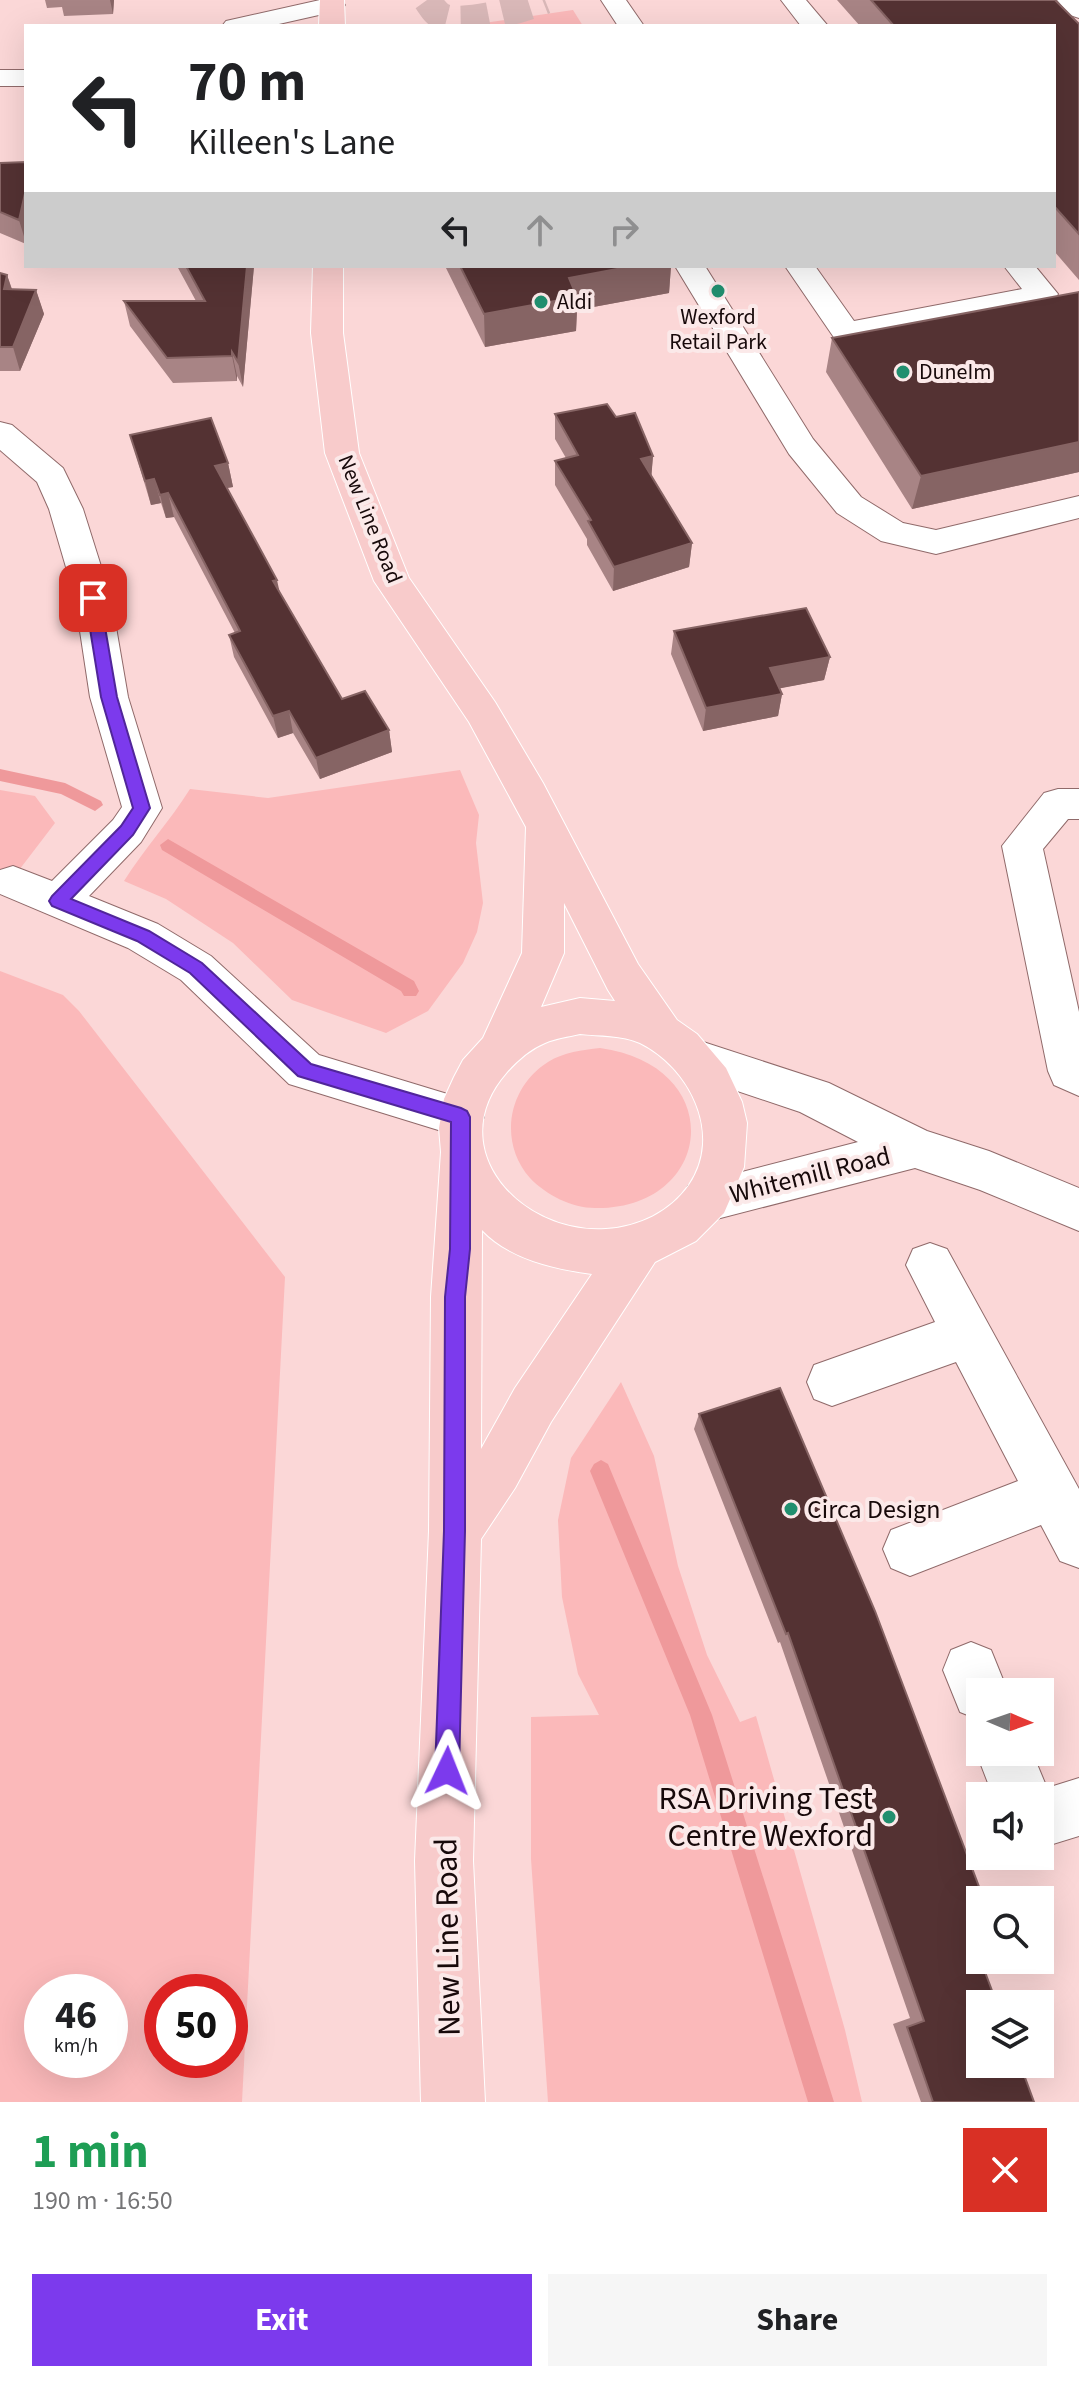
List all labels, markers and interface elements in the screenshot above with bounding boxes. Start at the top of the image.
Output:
text: 70 m [188,43,306,122]
icon: left [56,56,160,160]
text: Killeen's Lane [188,117,395,168]
icon: left [434,208,478,252]
icon: ahead [518,208,562,252]
icon: right [602,208,646,252]
marker: Wexford Retail Park [709,282,727,300]
place label: Aldi [557,286,592,318]
marker: Aldi [532,293,550,311]
place label: Wexford Retail Park [669,301,767,358]
place label: DuneIm [919,356,991,388]
marker: DuneIm [894,363,912,381]
street label: New Line Road [330,450,410,588]
pin [59,564,127,632]
icon: arrive [71,576,115,620]
street label: Whitemill Road [726,1137,894,1213]
place label: Circa Design [807,1491,940,1528]
marker: Circa Design [782,1500,800,1518]
north arrow [966,1678,1054,1766]
map controls [966,1678,1054,2078]
position arrow [405,1729,489,1813]
place label: RSA Driving Test Centre Wexford [658,1776,873,1859]
button: sound [966,1782,1054,1870]
marker: RSA Driving Test Centre Wexford [880,1808,898,1826]
street label: New Line Road [423,1838,473,2036]
button: search [966,1886,1054,1974]
speed limit sign: 50 [144,1974,248,2078]
text: 46 [55,1987,97,2044]
button: layers [966,1990,1054,2078]
text: km/h [54,2032,98,2060]
text: 1 min [32,2118,149,2186]
button: close [963,2128,1047,2212]
text: 190 m · 16:50 [32,2182,173,2219]
button: Exit [32,2274,532,2366]
button: Share [548,2274,1047,2366]

